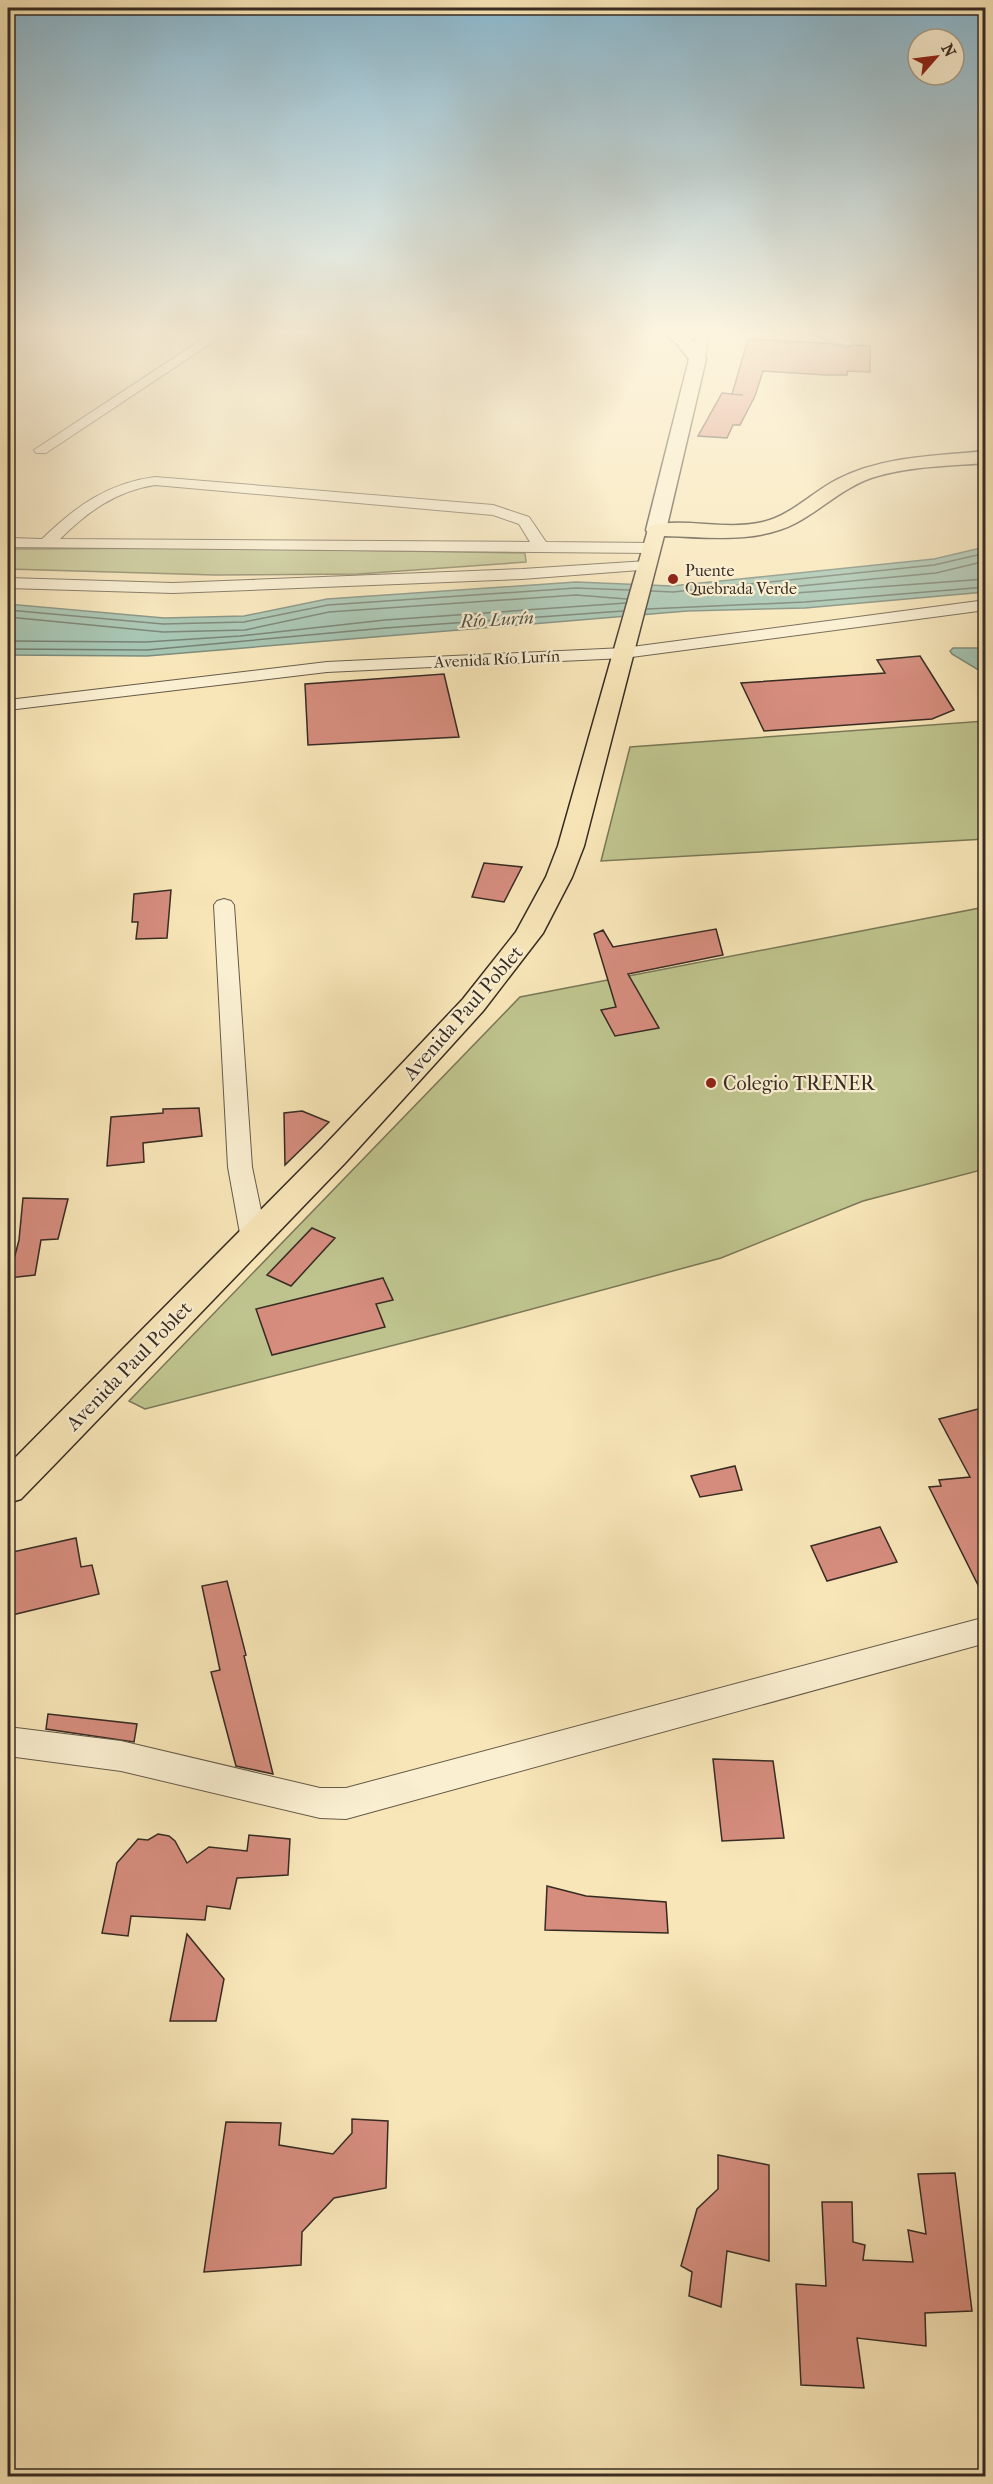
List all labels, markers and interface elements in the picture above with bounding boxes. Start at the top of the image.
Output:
north arrow [906,27,966,87]
text: N [938,40,960,61]
place label: Puente Quebrada Verde [685,561,797,598]
marker: Puente Quebrada Verde [666,572,680,586]
water label: Río Lurín [459,608,534,632]
street label: Avenida Río Lurín [432,646,561,672]
street label: Avenida Paul Poblet [398,941,528,1086]
place label: Colegio TRENER [723,1072,876,1095]
marker: Colegio TRENER [704,1076,718,1090]
street label: Avenida Paul Poblet [61,1297,196,1436]

